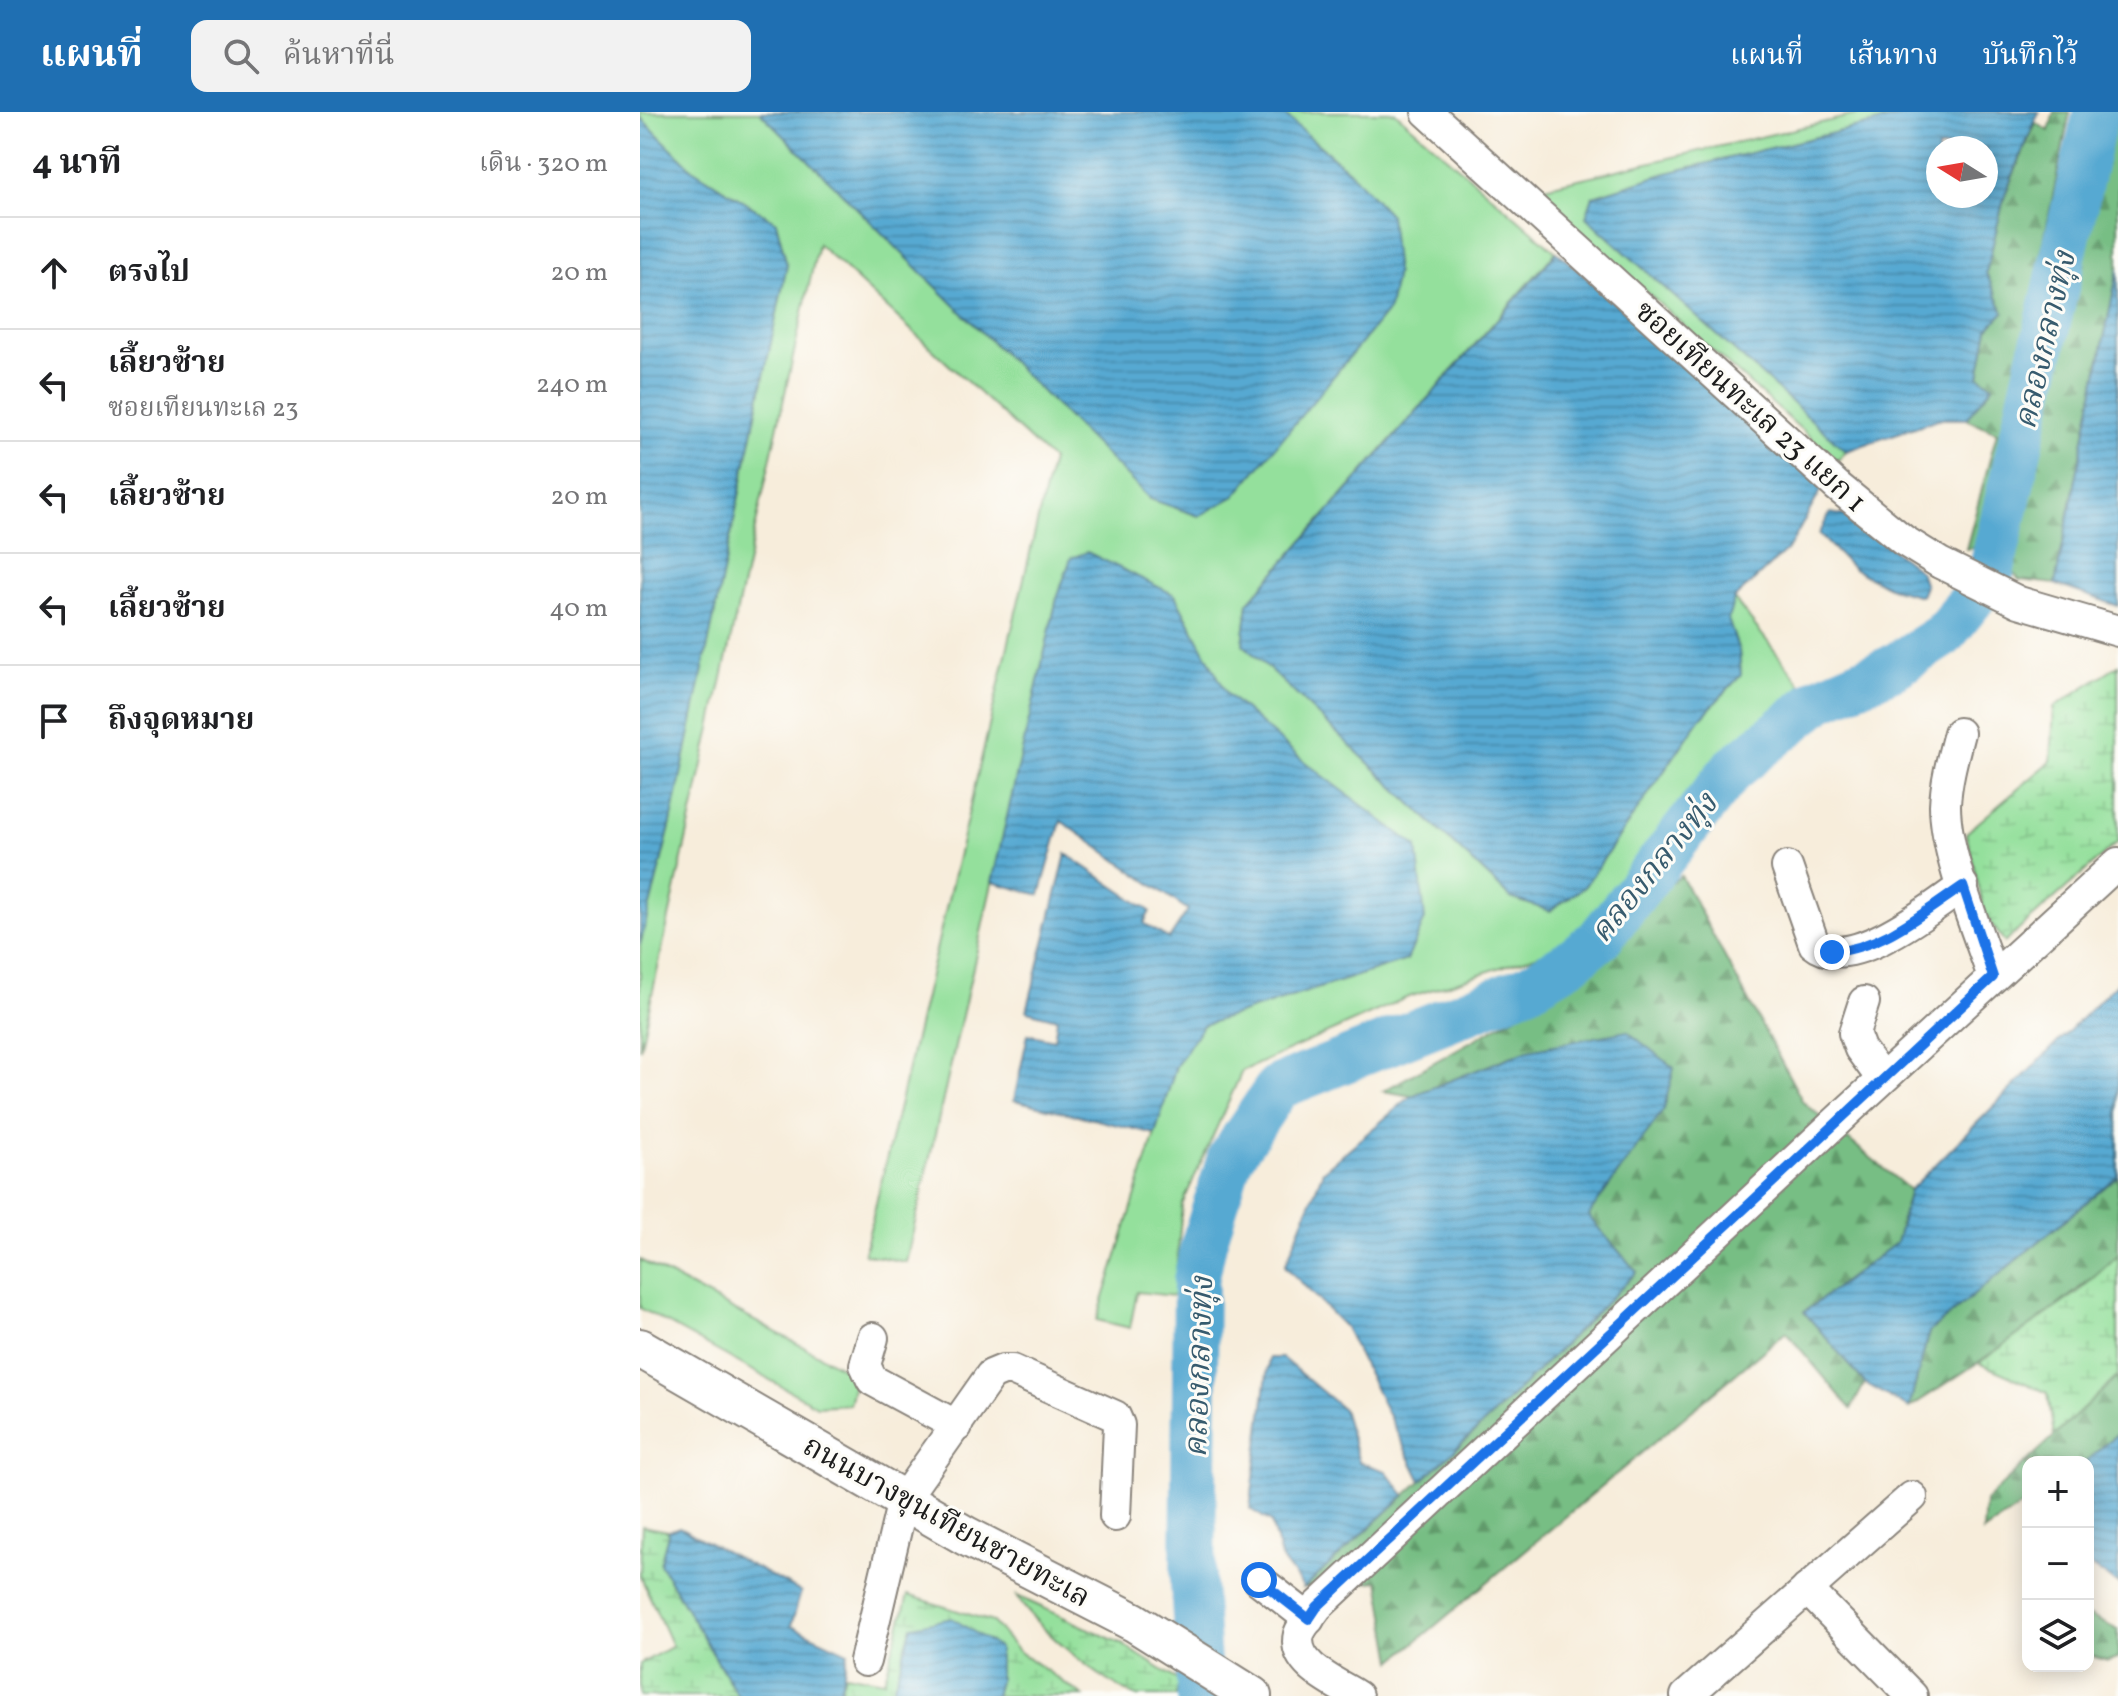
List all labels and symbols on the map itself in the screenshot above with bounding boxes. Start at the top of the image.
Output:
north arrow [1926,136,1998,208]
water label: คลองกลางทุ่ง [2005,246,2089,434]
street label: ซอยเทียนทะเล 23 แยก 1 [1624,292,1875,523]
water label: คลองกลางทุ่ง [1581,784,1730,953]
route end [1814,934,1850,970]
water label: คลองกลางทุ่ง [1176,1275,1226,1459]
street label: ถนนบางขุนเทียนชายทะเล [795,1426,1097,1619]
route start [1241,1562,1277,1598]

